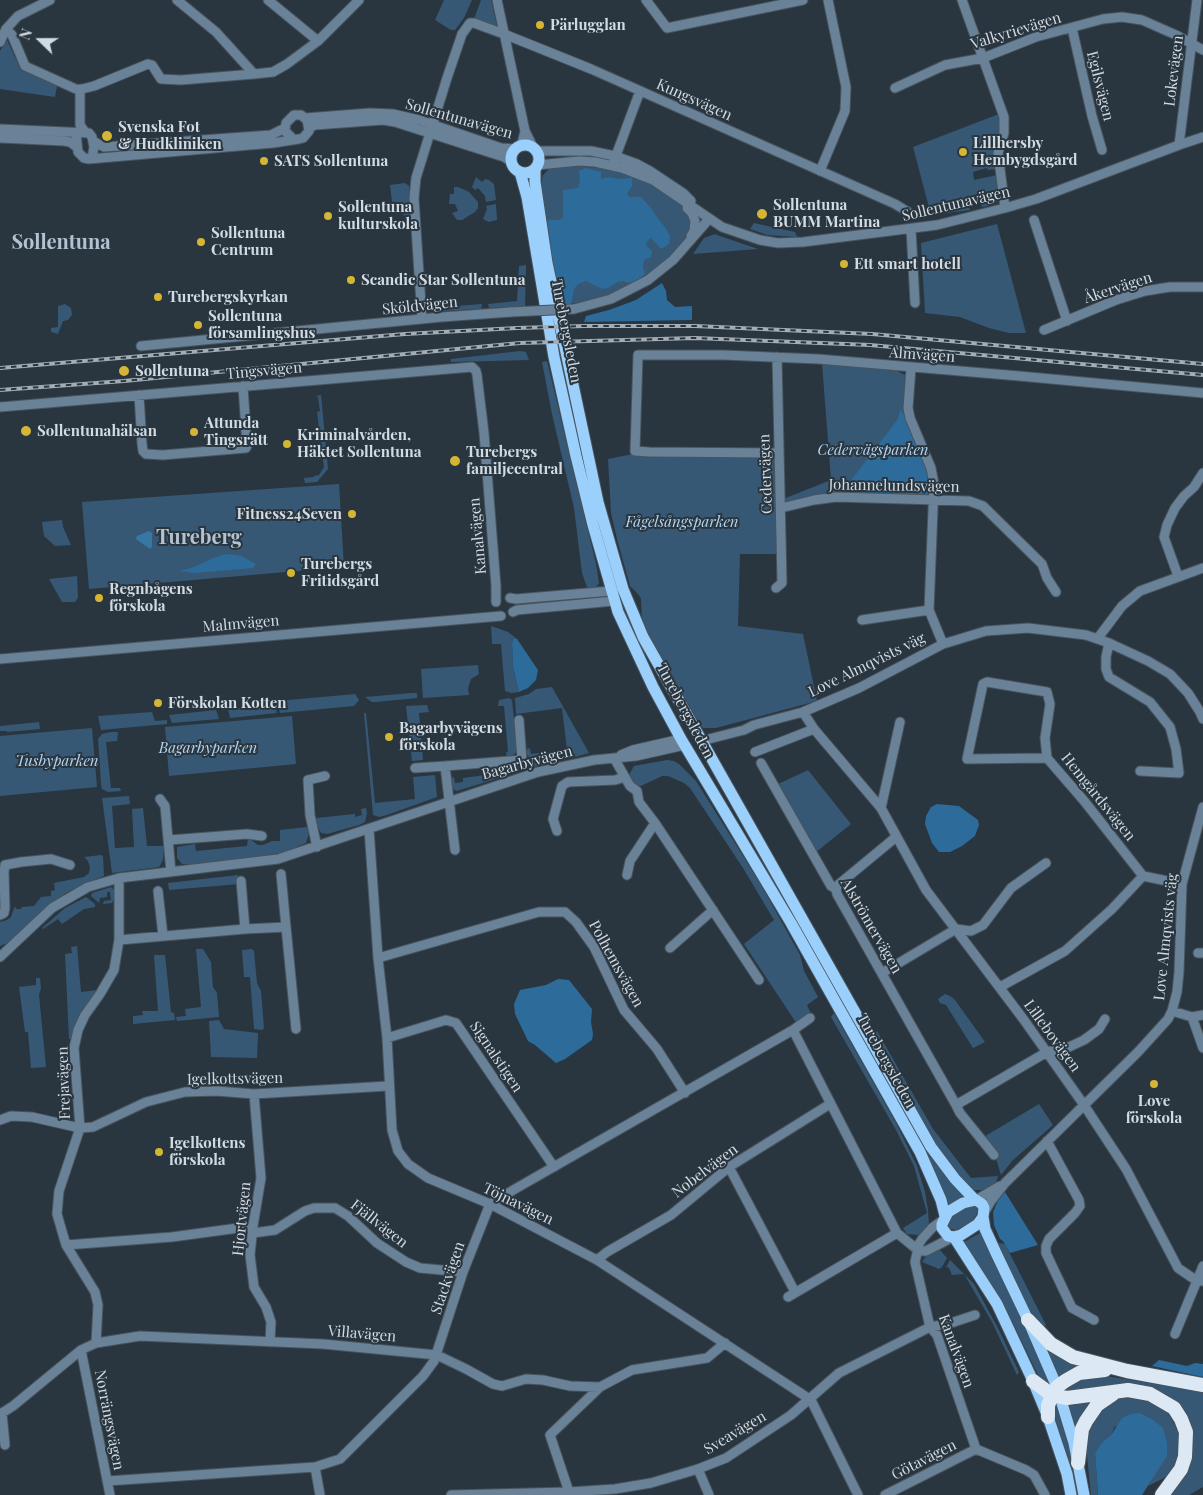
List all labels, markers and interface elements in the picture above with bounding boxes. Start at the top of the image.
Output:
street label: Valkyrievägen [969,9,1063,53]
north arrow [15,15,65,65]
place label: Pärlugglan [550,16,626,34]
marker: Pärlugglan [534,19,546,31]
text: N [15,26,36,42]
street label: Lokevägen [1161,35,1187,107]
street label: Egilsvägen [1083,49,1117,123]
street label: Kungsvägen [653,75,735,125]
street label: Sollentunavägen [403,95,515,143]
place label: Svenska Fot & Hudkliniken [118,118,222,153]
marker: Svenska Fot & Hudkliniken [100,129,114,143]
place label: Lillhersby Hembygdsgård [973,134,1078,169]
marker: Lillhersby Hembygdsgård [957,146,969,158]
place label: SATS Sollentuna [274,152,388,170]
marker: SATS Sollentuna [258,155,270,167]
street label: Sollentunavägen [900,183,1012,225]
place label: Sollentuna BUMM Martina [773,196,880,231]
place label: Sollentuna kulturskola [338,198,418,233]
marker: Sollentuna BUMM Martina [755,207,769,221]
marker: Sollentuna kulturskola [322,210,334,222]
place label: Sollentuna Centrum [211,224,285,259]
district label: Sollentuna [11,231,111,255]
marker: Sollentuna Centrum [195,236,207,248]
place label: Ett smart hotell [854,255,961,273]
marker: Ett smart hotell [838,258,850,270]
street label: Åkervägen [1082,269,1154,307]
place label: Scandic Star Sollentuna [361,271,526,289]
marker: Scandic Star Sollentuna [345,274,357,286]
street label: Turebergsleden [547,278,585,384]
place label: Turebergskyrkan [168,288,288,306]
marker: Turebergskyrkan [152,291,164,303]
street label: Sköldvägen [381,293,459,319]
place label: Sollentuna församlingshus [208,307,316,342]
marker: Sollentuna församlingshus [192,319,204,331]
street label: Almvägen [888,344,956,366]
street label: Tingsvägen [225,359,303,383]
place label: Sollentuna [135,362,209,380]
marker: Sollentuna [117,364,131,378]
place label: Attunda Tingsrätt [204,414,268,449]
place label: Sollentunahälsan [37,422,157,440]
marker: Sollentunahälsan [19,424,33,438]
marker: Attunda Tingsrätt [188,426,200,438]
place label: Kriminalvården, Häktet Sollentuna [297,426,421,461]
street label: Cedervägen [756,434,776,514]
marker: Kriminalvården, Häktet Sollentuna [281,438,293,450]
park label: Cedervägsparken [817,441,929,459]
place label: Turebergs familjecentral [466,443,563,478]
marker: Turebergs familjecentral [448,454,462,468]
street label: Johannelundsvägen [828,476,960,496]
street label: Kanalvägen [466,497,490,575]
place label: Fitness24Seven [236,505,342,523]
marker: Fitness24Seven [346,508,358,520]
park label: Fågelsångsparken [625,513,739,531]
district label: Tureberg [156,526,242,550]
place label: Turebergs Fritidsgård [301,555,379,590]
marker: Turebergs Fritidsgård [285,567,297,579]
place label: Regnbågens förskola [109,580,193,615]
marker: Regnbågens förskola [93,592,105,604]
street label: Malmvägen [202,612,280,636]
street label: Love Almqvists väg [806,629,928,701]
street label: Turebergsleden [652,660,718,762]
place label: Förskolan Kotten [168,694,287,712]
marker: Förskolan Kotten [152,697,164,709]
place label: Bagarbyvägens förskola [399,719,503,754]
marker: Bagarbyvägens förskola [383,731,395,743]
park label: Bagarbyparken [159,739,257,757]
street label: Bagarbyvägen [480,742,574,784]
street label: Hemgårdsvägen [1057,749,1139,845]
park label: Tusbyparken [15,752,99,770]
street label: Love Almqvists väg [1150,873,1182,1001]
street label: Alströmervägen [836,875,906,977]
street label: Polhemsvägen [585,917,647,1011]
street label: Lillebovägen [1020,996,1084,1076]
street label: Turebergsleden [853,1011,919,1111]
street label: Signalstigen [466,1018,526,1096]
street label: Frejavägen [54,1046,74,1120]
street label: Igelkottsvägen [187,1069,283,1089]
marker: Love förskola [1148,1078,1160,1090]
place label: Love förskola [1126,1092,1182,1127]
place label: Igelkottens förskola [169,1134,245,1169]
street label: Nobelvägen [668,1140,742,1202]
marker: Igelkottens förskola [153,1146,165,1158]
street label: Töjnavägen [480,1179,556,1229]
street label: Hjortvägen [229,1181,255,1257]
street label: Fjällvägen [347,1196,411,1252]
street label: Stackvägen [427,1239,469,1317]
street label: Kanalvägen [934,1312,978,1390]
street label: Villavägen [327,1322,397,1346]
street label: Norrängsvägen [90,1368,128,1472]
street label: Sveavägen [701,1407,769,1459]
street label: Götavägen [889,1436,959,1484]

